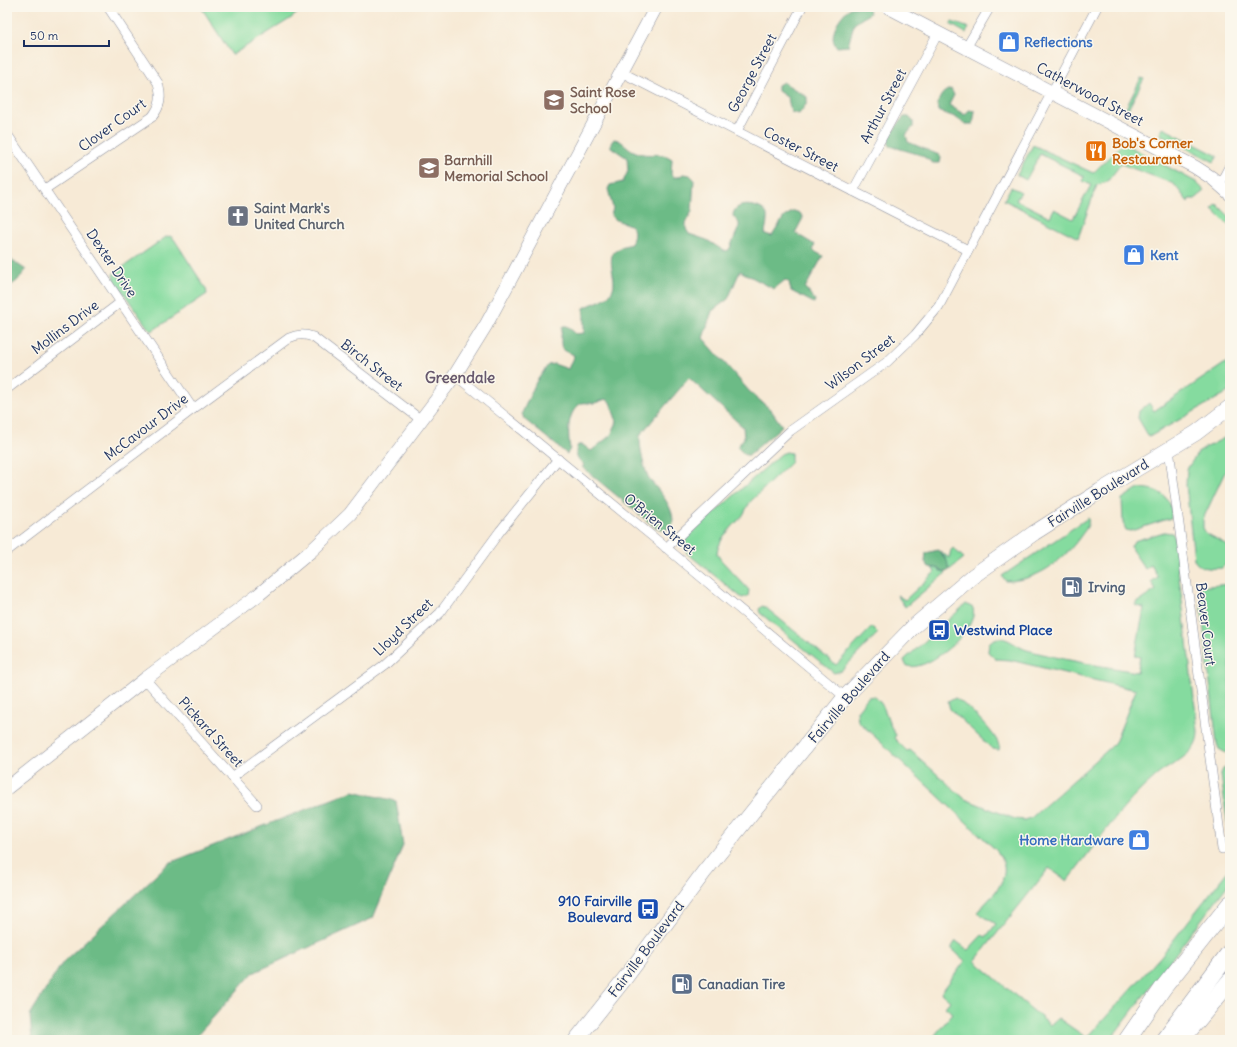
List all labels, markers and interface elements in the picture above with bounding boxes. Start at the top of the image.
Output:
scale bar [24,22,109,48]
text: 50 m [30,28,59,43]
shop icon: Reflections [996,29,1022,55]
street label: George Street [724,30,781,116]
place label: Reflections [1024,33,1093,51]
street label: Catherwood Street [1033,58,1147,130]
street label: Arthur Street [856,65,910,146]
place label: Saint Rose School [570,83,636,117]
school or university icon: Saint Rose School [541,87,567,113]
street label: Clover Court [75,94,150,156]
street label: Coster Street [760,122,842,176]
place label: Bob's Corner Restaurant [1112,134,1193,168]
restaurant icon: Bob's Corner Restaurant [1083,138,1109,164]
place label: Barnhill Memorial School [444,151,548,185]
school or university icon: Barnhill Memorial School [416,155,442,181]
place label: Saint Mark's United Church [254,199,345,233]
church icon: Saint Mark's United Church [225,203,251,229]
street label: Dexter Drive [83,225,141,301]
shop icon: Kent [1121,242,1147,268]
place label: Kent [1150,246,1179,264]
street label: Mollins Drive [28,296,102,358]
street label: Wilson Street [822,330,898,394]
street label: Birch Street [337,335,407,395]
district label: Greendale [425,368,495,387]
street label: McCavour Drive [101,390,191,464]
street label: Fairville Boulevard [1044,455,1152,531]
street label: O'Brien Street [620,489,700,559]
fuel station icon: Irving [1059,574,1085,600]
place label: Irving [1088,578,1126,596]
street label: Beaver Court [1192,581,1220,667]
street label: Lloyd Street [370,594,437,660]
bus stop icon: Westwind Place [926,617,952,643]
place label: Westwind Place [954,621,1053,639]
street label: Fairville Boulevard [804,647,894,747]
street label: Pickard Street [175,693,247,771]
shop icon: Home Hardware [1126,827,1152,853]
place label: Home Hardware [1019,831,1124,849]
place label: 910 Fairville Boulevard [558,892,633,926]
bus stop icon: 910 Fairville Boulevard [635,896,661,922]
street label: Fairville Boulevard [604,897,688,1001]
fuel station icon: Canadian Tire [669,971,695,997]
place label: Canadian Tire [698,975,786,993]

